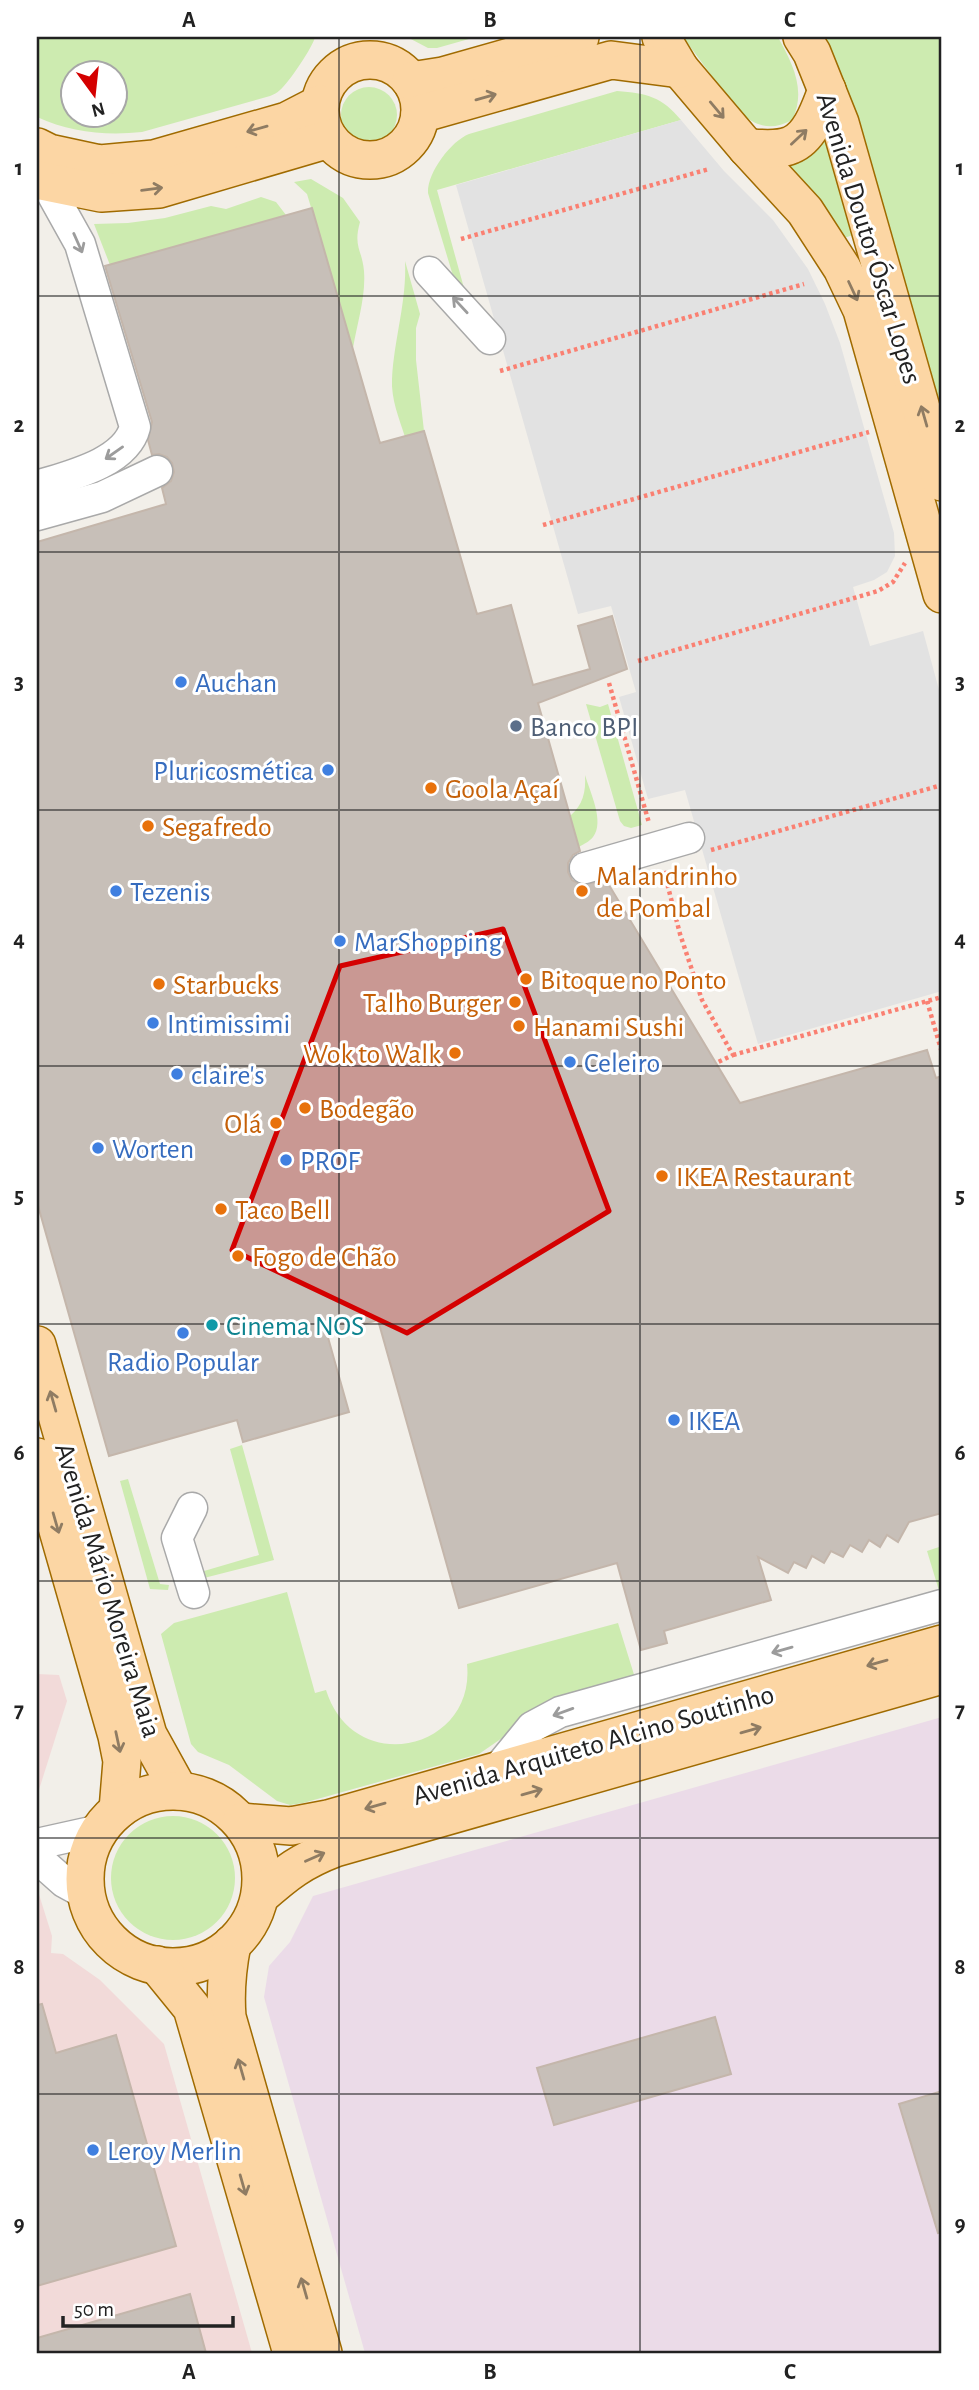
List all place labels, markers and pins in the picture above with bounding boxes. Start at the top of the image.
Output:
place label: Auchan [195,670,277,698]
marker: Auchan [173,674,189,690]
place label: Banco BPI [530,714,638,742]
marker: Banco BPI [508,718,524,734]
place label: Pluricosmética [153,758,314,786]
marker: Pluricosmética [320,762,336,778]
place label: Goola Açaí [445,776,559,804]
marker: Goola Açaí [423,780,439,796]
place label: Segafredo [162,814,272,842]
marker: Segafredo [140,818,156,834]
place label: Malandrinho de Pombal [596,863,738,923]
place label: Tezenis [130,879,210,907]
marker: Tezenis [108,883,124,899]
marker: Malandrinho de Pombal [574,883,590,899]
place label: MarShopping [354,929,502,957]
marker: MarShopping [332,933,348,949]
place label: Bitoque no Ponto [540,967,727,995]
marker: Bitoque no Ponto [518,971,534,987]
place label: Starbucks [173,972,279,1000]
marker: Starbucks [151,976,167,992]
place label: Talho Burger [363,990,501,1018]
marker: Talho Burger [507,994,523,1010]
place label: Intimissimi [167,1011,290,1039]
place label: Hanami Sushi [533,1014,684,1042]
marker: Intimissimi [145,1015,161,1031]
marker: Hanami Sushi [511,1018,527,1034]
place label: Wok to Walk [303,1041,441,1069]
marker: Wok to Walk [447,1045,463,1061]
place label: Celeiro [584,1050,660,1078]
marker: Celeiro [562,1054,578,1070]
place label: claire's [191,1062,265,1090]
marker: claire's [169,1066,185,1082]
place label: Bodegão [319,1096,415,1124]
marker: Bodegão [297,1100,313,1116]
place label: Olá [224,1111,262,1139]
marker: Olá [268,1115,284,1131]
place label: Worten [112,1136,194,1164]
marker: Worten [90,1140,106,1156]
place label: PROF [300,1148,361,1176]
marker: PROF [278,1152,294,1168]
place label: IKEA Restaurant [676,1164,852,1192]
marker: IKEA Restaurant [654,1168,670,1184]
place label: Taco Bell [235,1197,330,1225]
marker: Taco Bell [213,1201,229,1217]
place label: Fogo de Chão [252,1244,397,1272]
marker: Fogo de Chão [230,1248,246,1264]
place label: Cinema NOS [226,1313,364,1341]
marker: Cinema NOS [204,1317,220,1333]
marker: Radio Popular [175,1325,191,1341]
place label: Radio Popular [107,1349,259,1377]
place label: IKEA [688,1408,741,1436]
marker: IKEA [666,1412,682,1428]
place label: Leroy Merlin [107,2138,242,2166]
marker: Leroy Merlin [85,2142,101,2158]

